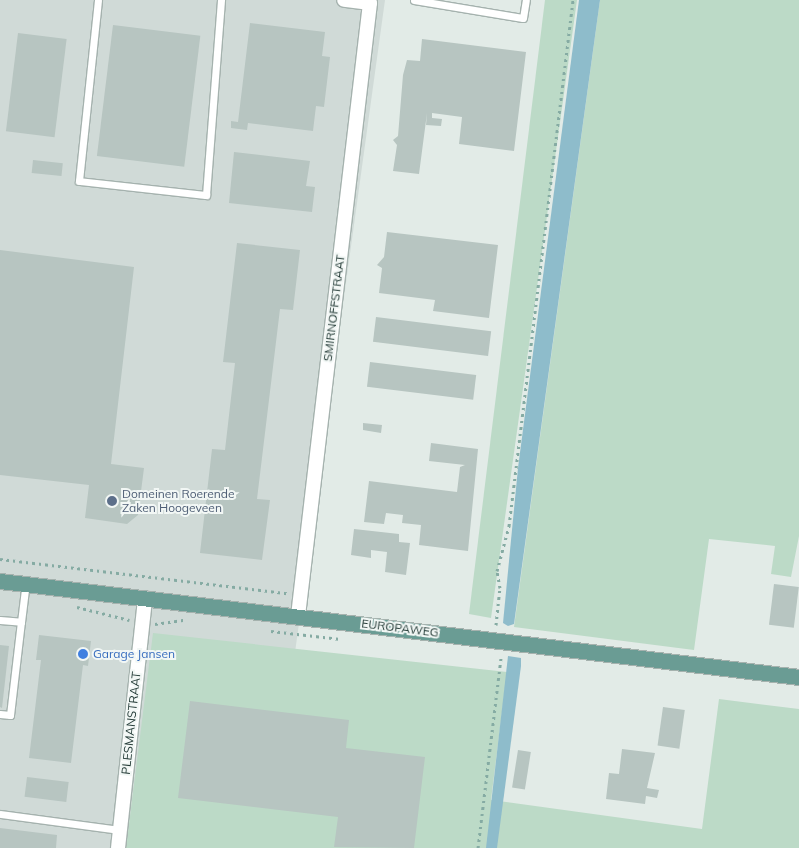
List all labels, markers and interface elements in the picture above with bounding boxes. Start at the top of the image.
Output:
street label: SMIRNOFFSTRAAT [320,254,348,362]
place label: Domeinen Roerende Zaken Hoogeveen [122,487,235,515]
marker: Domeinen Roerende Zaken Hoogeveen [106,495,118,507]
street label: EUROPAWEG [361,616,439,640]
place label: Garage Jansen [93,647,175,661]
marker: Garage Jansen [77,648,89,660]
street label: PLESMANSTRAAT [118,671,144,775]

